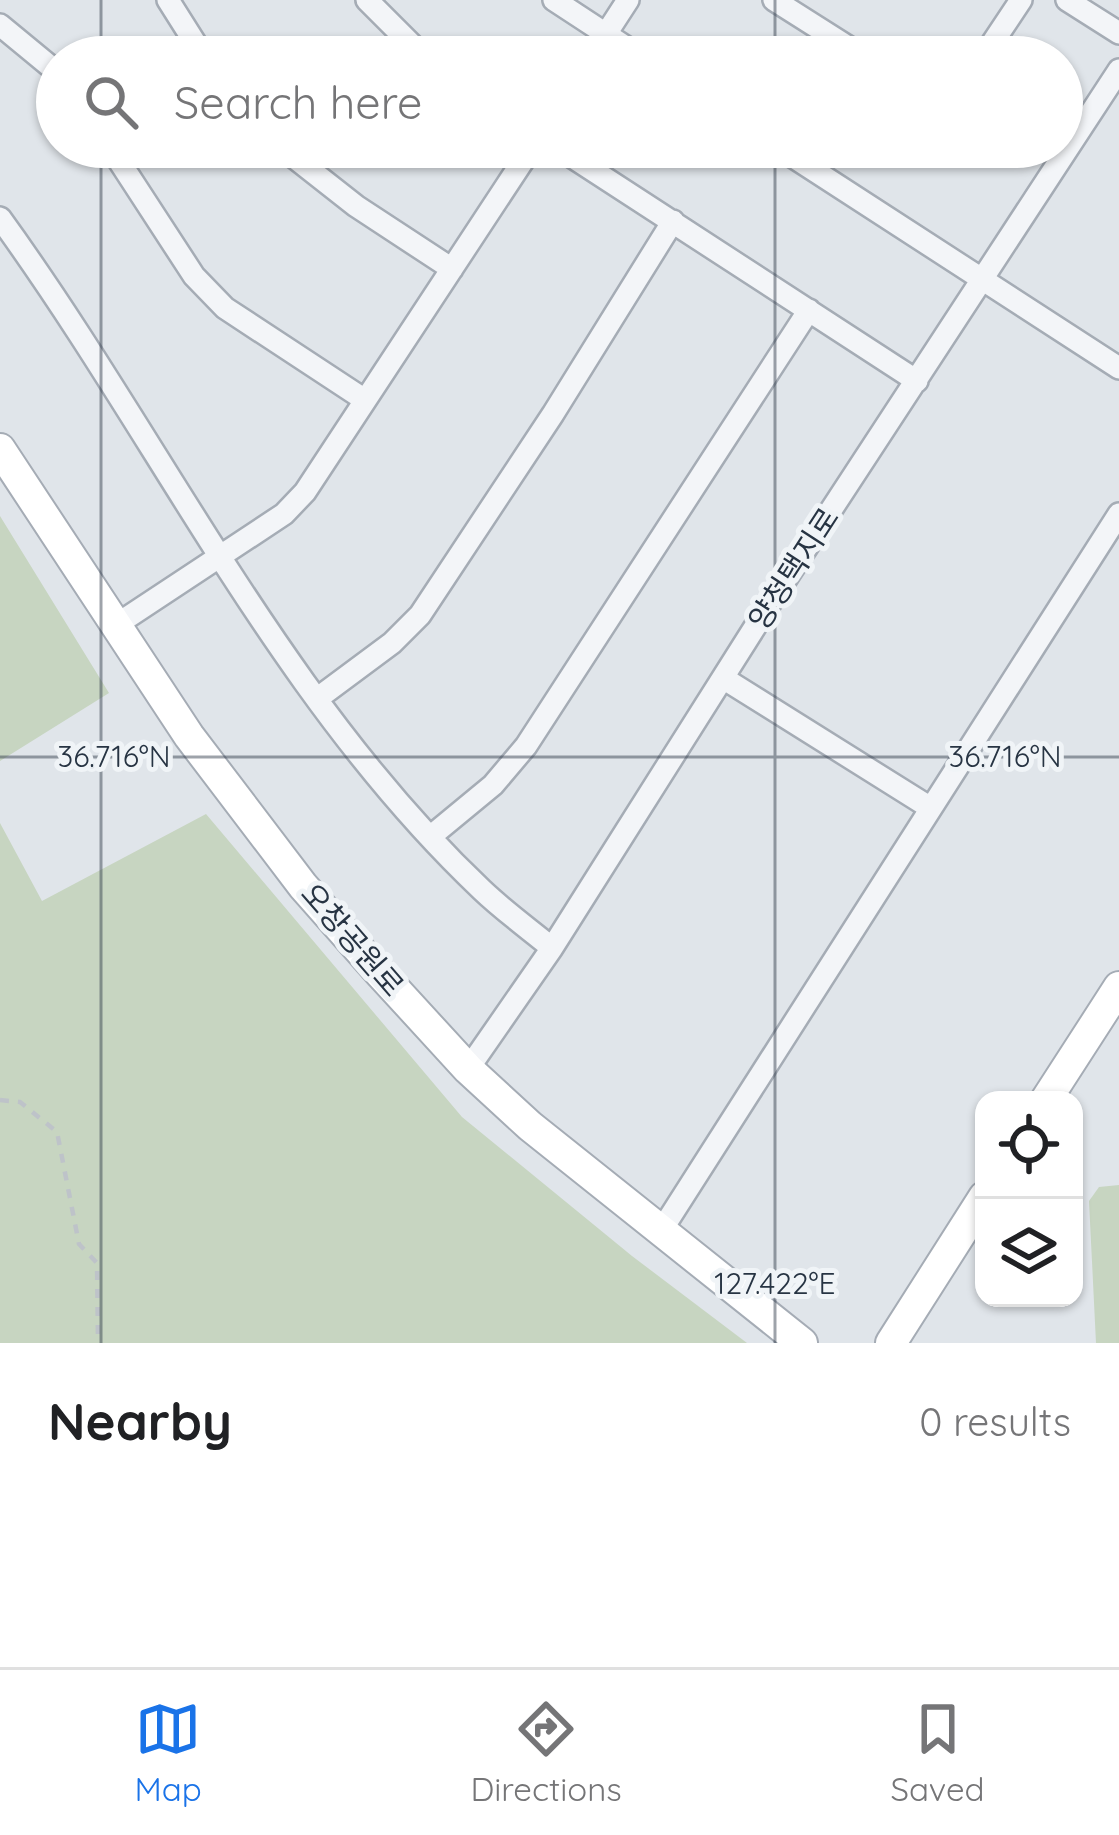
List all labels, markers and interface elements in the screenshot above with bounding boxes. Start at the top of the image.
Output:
search box [36,36,1083,168]
icon: search [78,69,144,135]
text: Search here [174,74,422,130]
street label: 양청택지로 [740,500,847,637]
text: 36.716°N [57,737,171,775]
text: 36.716°N [948,737,1062,775]
street label: 오창공원로 [293,875,412,1004]
map controls [975,1091,1083,1307]
button: locate [975,1091,1083,1199]
button: layers [975,1199,1083,1307]
text: 127.422°E [714,1264,836,1302]
text: Nearby [48,1389,232,1453]
text: 0 results [919,1397,1071,1446]
tab: Map [134,1696,202,1809]
tab: Directions [470,1696,622,1809]
tab: Saved [891,1696,985,1809]

